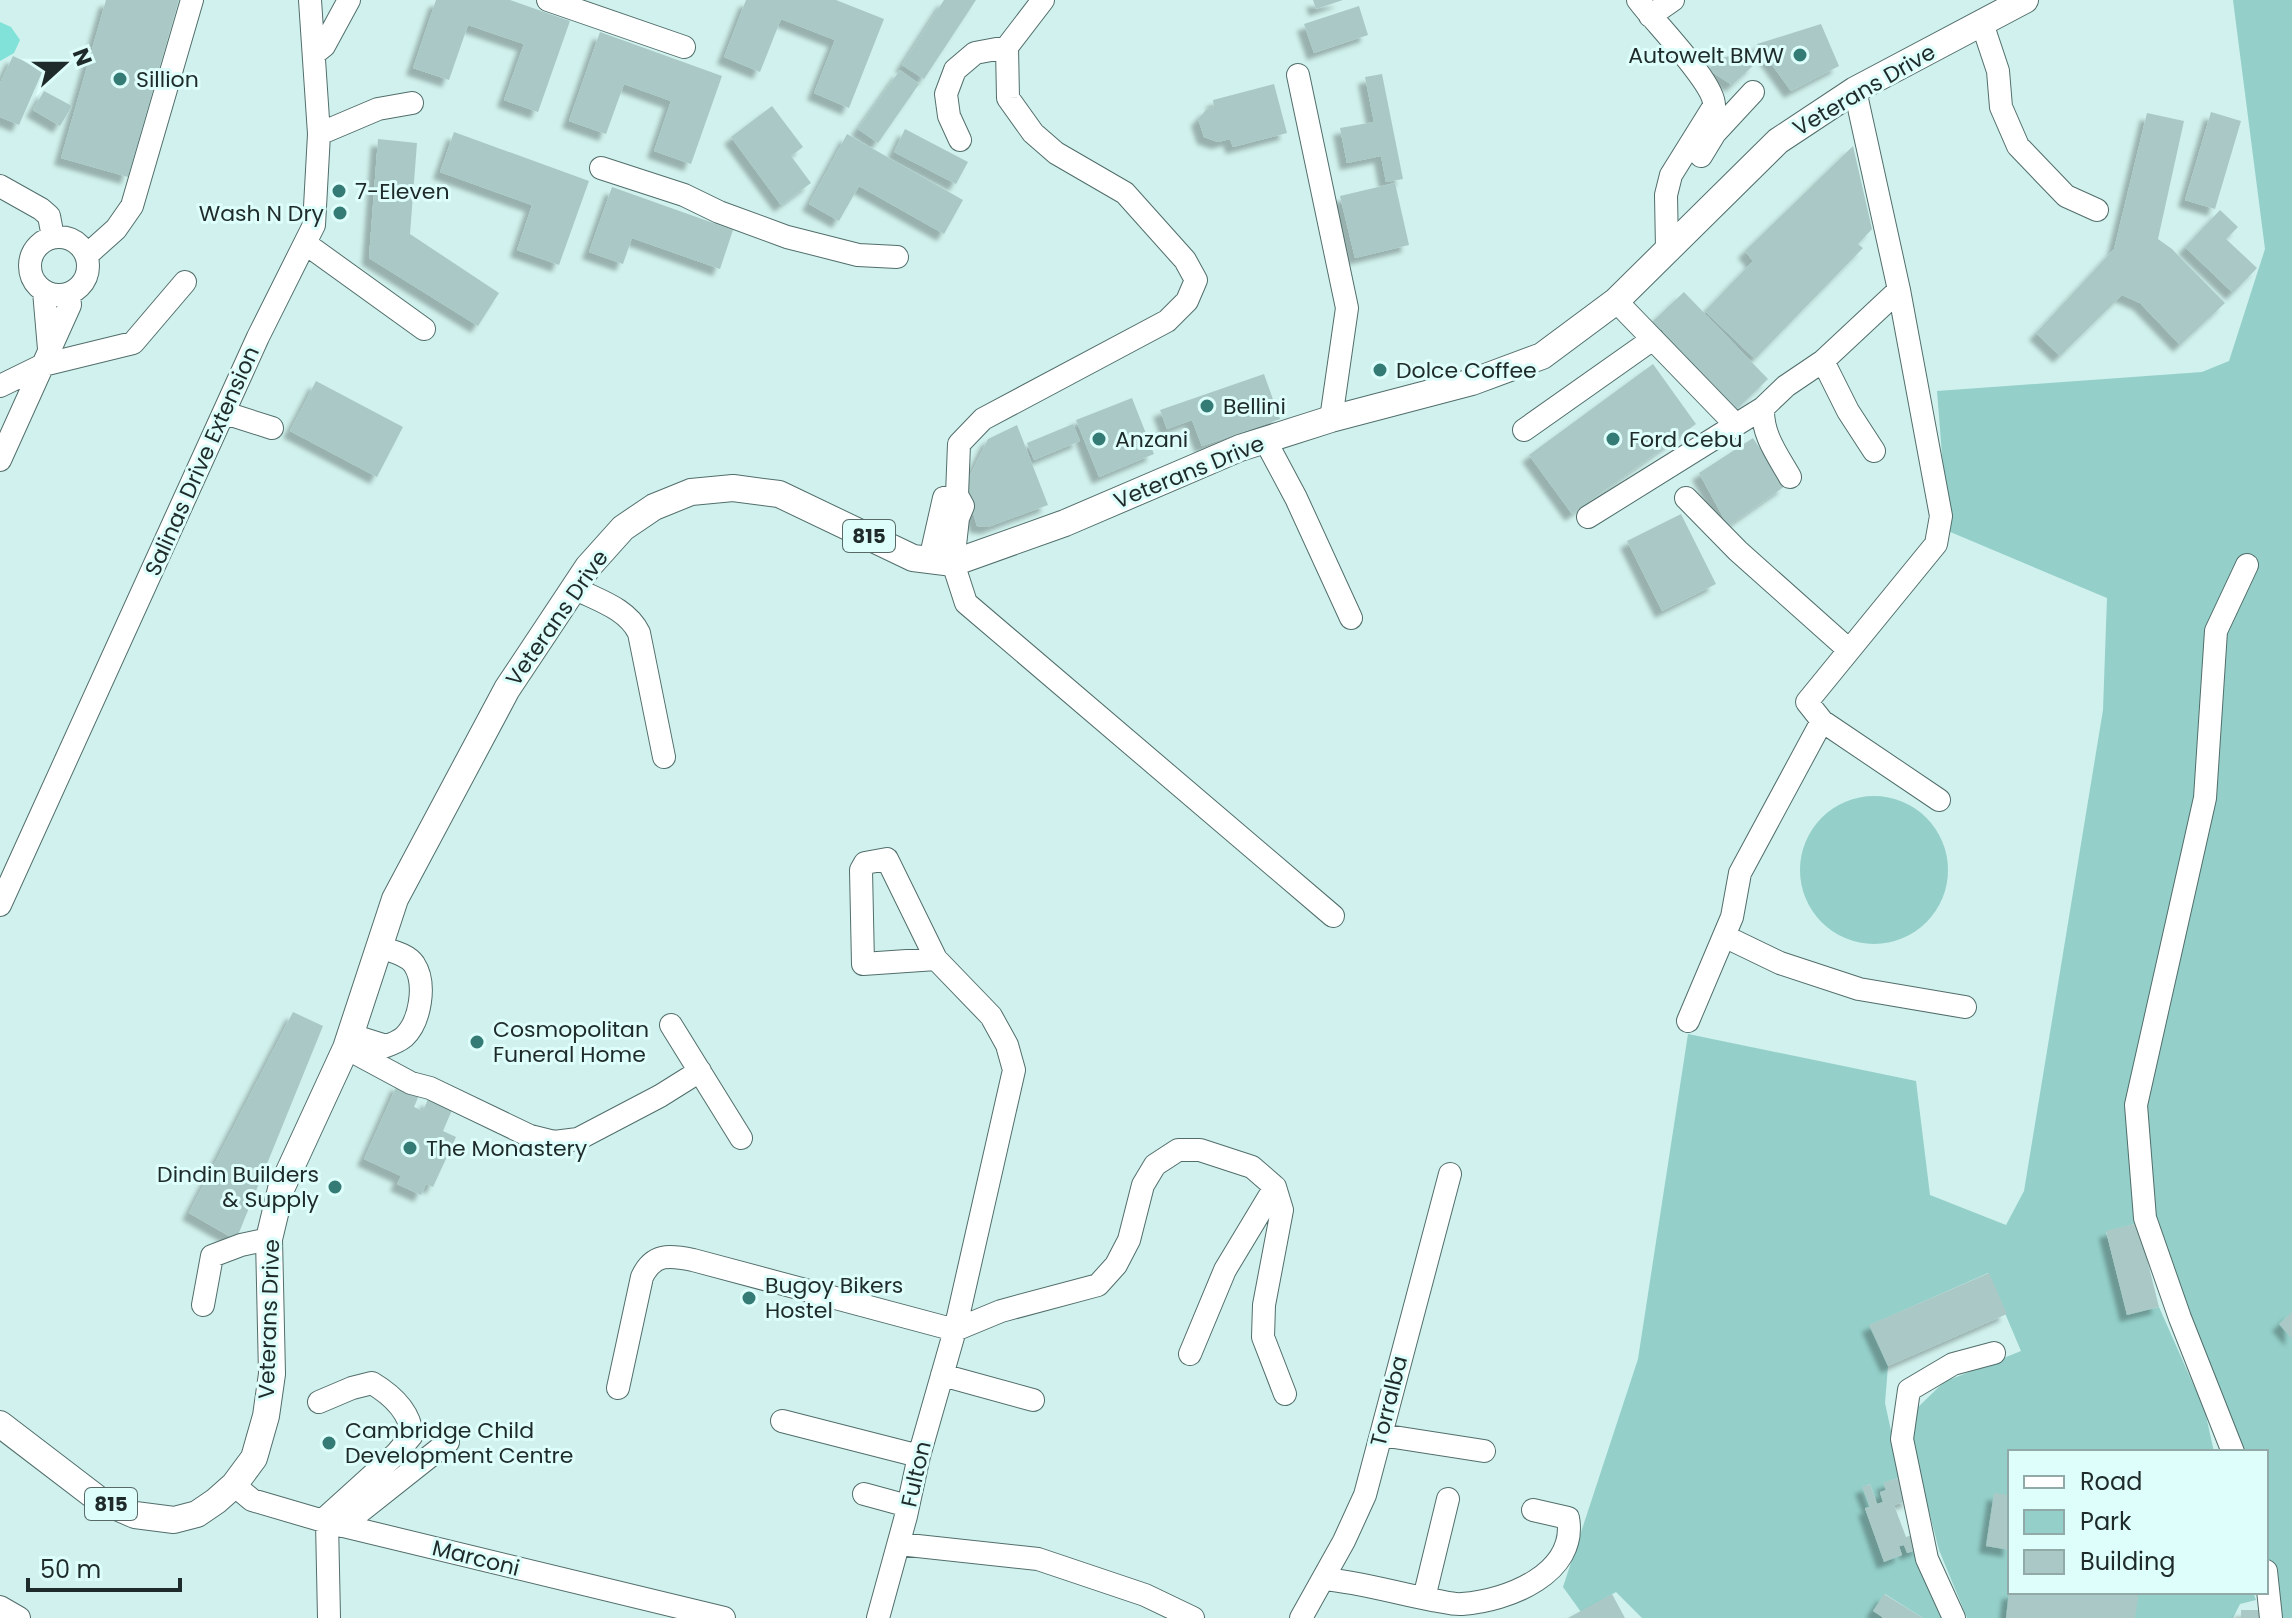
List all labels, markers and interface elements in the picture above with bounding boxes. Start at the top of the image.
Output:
north arrow [24,24,104,104]
street label: Veterans Drive [1787,37,1941,143]
place label: Autowelt BMW [1628,40,1784,71]
text: N [65,44,100,70]
marker: Autowelt BMW [1791,46,1809,64]
place label: Sillion [136,64,199,95]
marker: Sillion [111,70,129,88]
place label: 7-Eleven [355,176,450,207]
marker: 7-Eleven [330,182,348,200]
place label: Wash N Dry [199,198,325,229]
marker: Wash N Dry [331,204,349,222]
street label: Salinas Drive Extension [137,341,267,581]
place label: Dolce Coffee [1396,355,1537,386]
marker: Dolce Coffee [1371,361,1389,379]
place label: Bellini [1223,391,1286,422]
marker: Bellini [1198,397,1216,415]
place label: Anzani [1115,424,1188,455]
place label: Ford Cebu [1629,424,1743,455]
street label: Veterans Drive [1109,428,1269,516]
marker: Anzani [1090,430,1108,448]
marker: Ford Cebu [1604,430,1622,448]
road number: 815 [843,520,895,552]
street label: Veterans Drive [498,544,616,692]
place label: Cosmopolitan Funeral Home [493,1014,649,1070]
marker: Cosmopolitan Funeral Home [468,1033,486,1051]
place label: The Monastery [426,1133,588,1164]
marker: The Monastery [401,1139,419,1157]
place label: Dindin Builders & Supply [157,1159,320,1215]
marker: Dindin Builders & Supply [326,1178,344,1196]
street label: Veterans Drive [251,1239,287,1399]
place label: Bugoy Bikers Hostel [765,1270,903,1326]
marker: Bugoy Bikers Hostel [740,1289,758,1307]
street label: Torralba [1363,1352,1415,1450]
place label: Cambridge Child Development Centre [345,1415,573,1471]
marker: Cambridge Child Development Centre [320,1434,338,1452]
street label: Fulton [893,1438,939,1510]
legend [2008,1450,2268,1594]
text: Road [2080,1465,2142,1498]
road number: 815 [85,1488,137,1520]
text: Park [2080,1505,2132,1538]
street label: Marconi [429,1532,523,1584]
scale bar [28,1542,180,1592]
text: Building [2080,1545,2176,1578]
text: 50 m [40,1553,101,1586]

